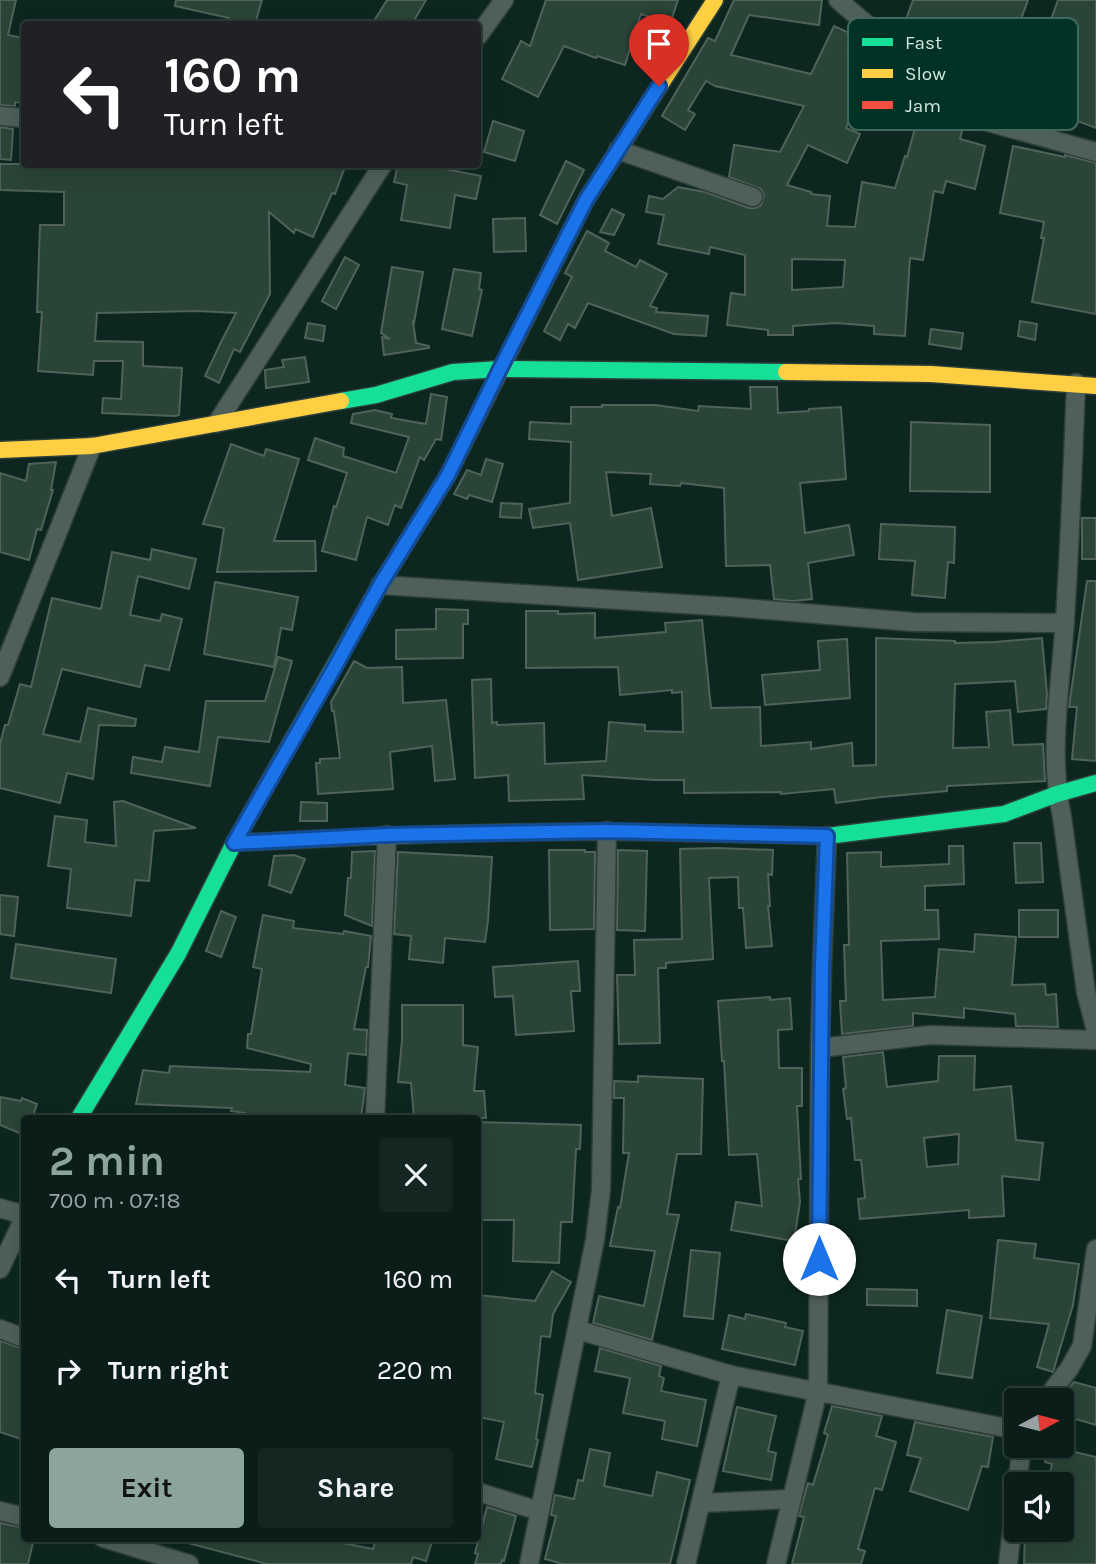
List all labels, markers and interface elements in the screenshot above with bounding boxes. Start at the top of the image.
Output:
pin [629,14,689,86]
legend [848,18,1078,130]
icon: arrive [640,25,678,63]
text: Fast [905,32,942,54]
text: 160 m [164,47,301,104]
icon: left [49,49,140,140]
text: Slow [905,63,946,85]
text: Jam [905,95,941,117]
text: Turn left [164,106,284,143]
text: 2 min [49,1136,165,1186]
button: close [379,1138,453,1212]
text: 700 m · 07:18 [49,1187,181,1214]
position arrow [782,1222,856,1296]
icon: left [49,1261,87,1299]
text: Turn left [108,1264,210,1295]
text: 160 m [384,1264,453,1295]
icon: right [49,1352,87,1390]
text: Turn right [108,1355,229,1386]
text: 220 m [377,1355,453,1386]
north arrow [1004,1388,1074,1458]
map controls [1004,1388,1074,1542]
button: Exit [49,1448,244,1528]
button: Share [258,1448,453,1528]
button: sound [1004,1472,1074,1542]

